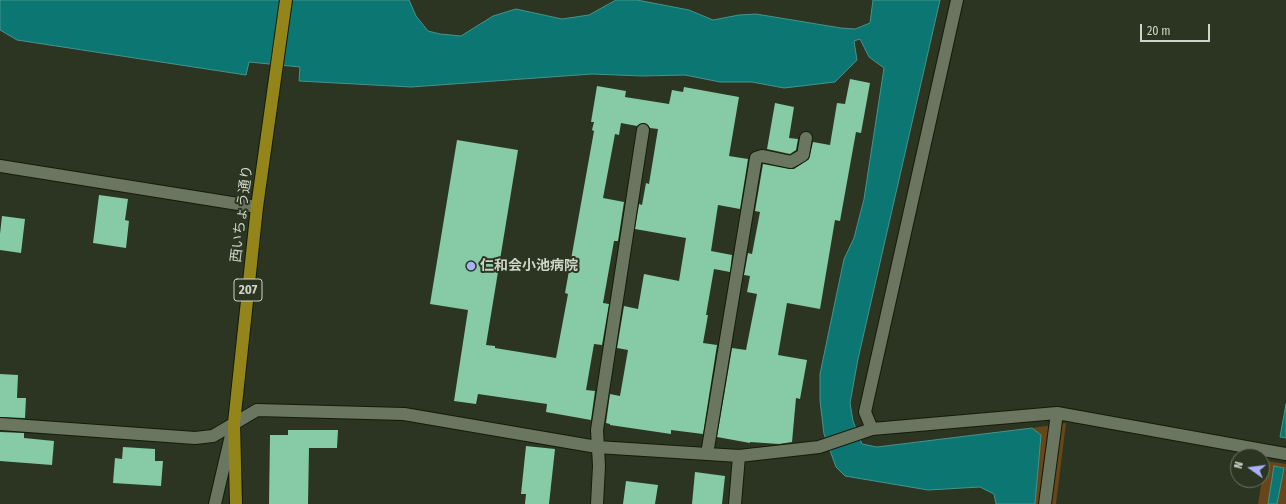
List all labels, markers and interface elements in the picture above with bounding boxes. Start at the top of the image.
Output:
scale bar [1142,16,1212,42]
text: 20 m [1147,24,1171,38]
street label: 西いちょう通り [228,164,256,264]
place label: 仁和会小池病院 [480,258,578,274]
marker: 仁和会小池病院 [465,260,477,272]
road number: 207 [234,279,262,301]
north arrow [1230,448,1270,488]
text: N [1232,460,1246,470]

